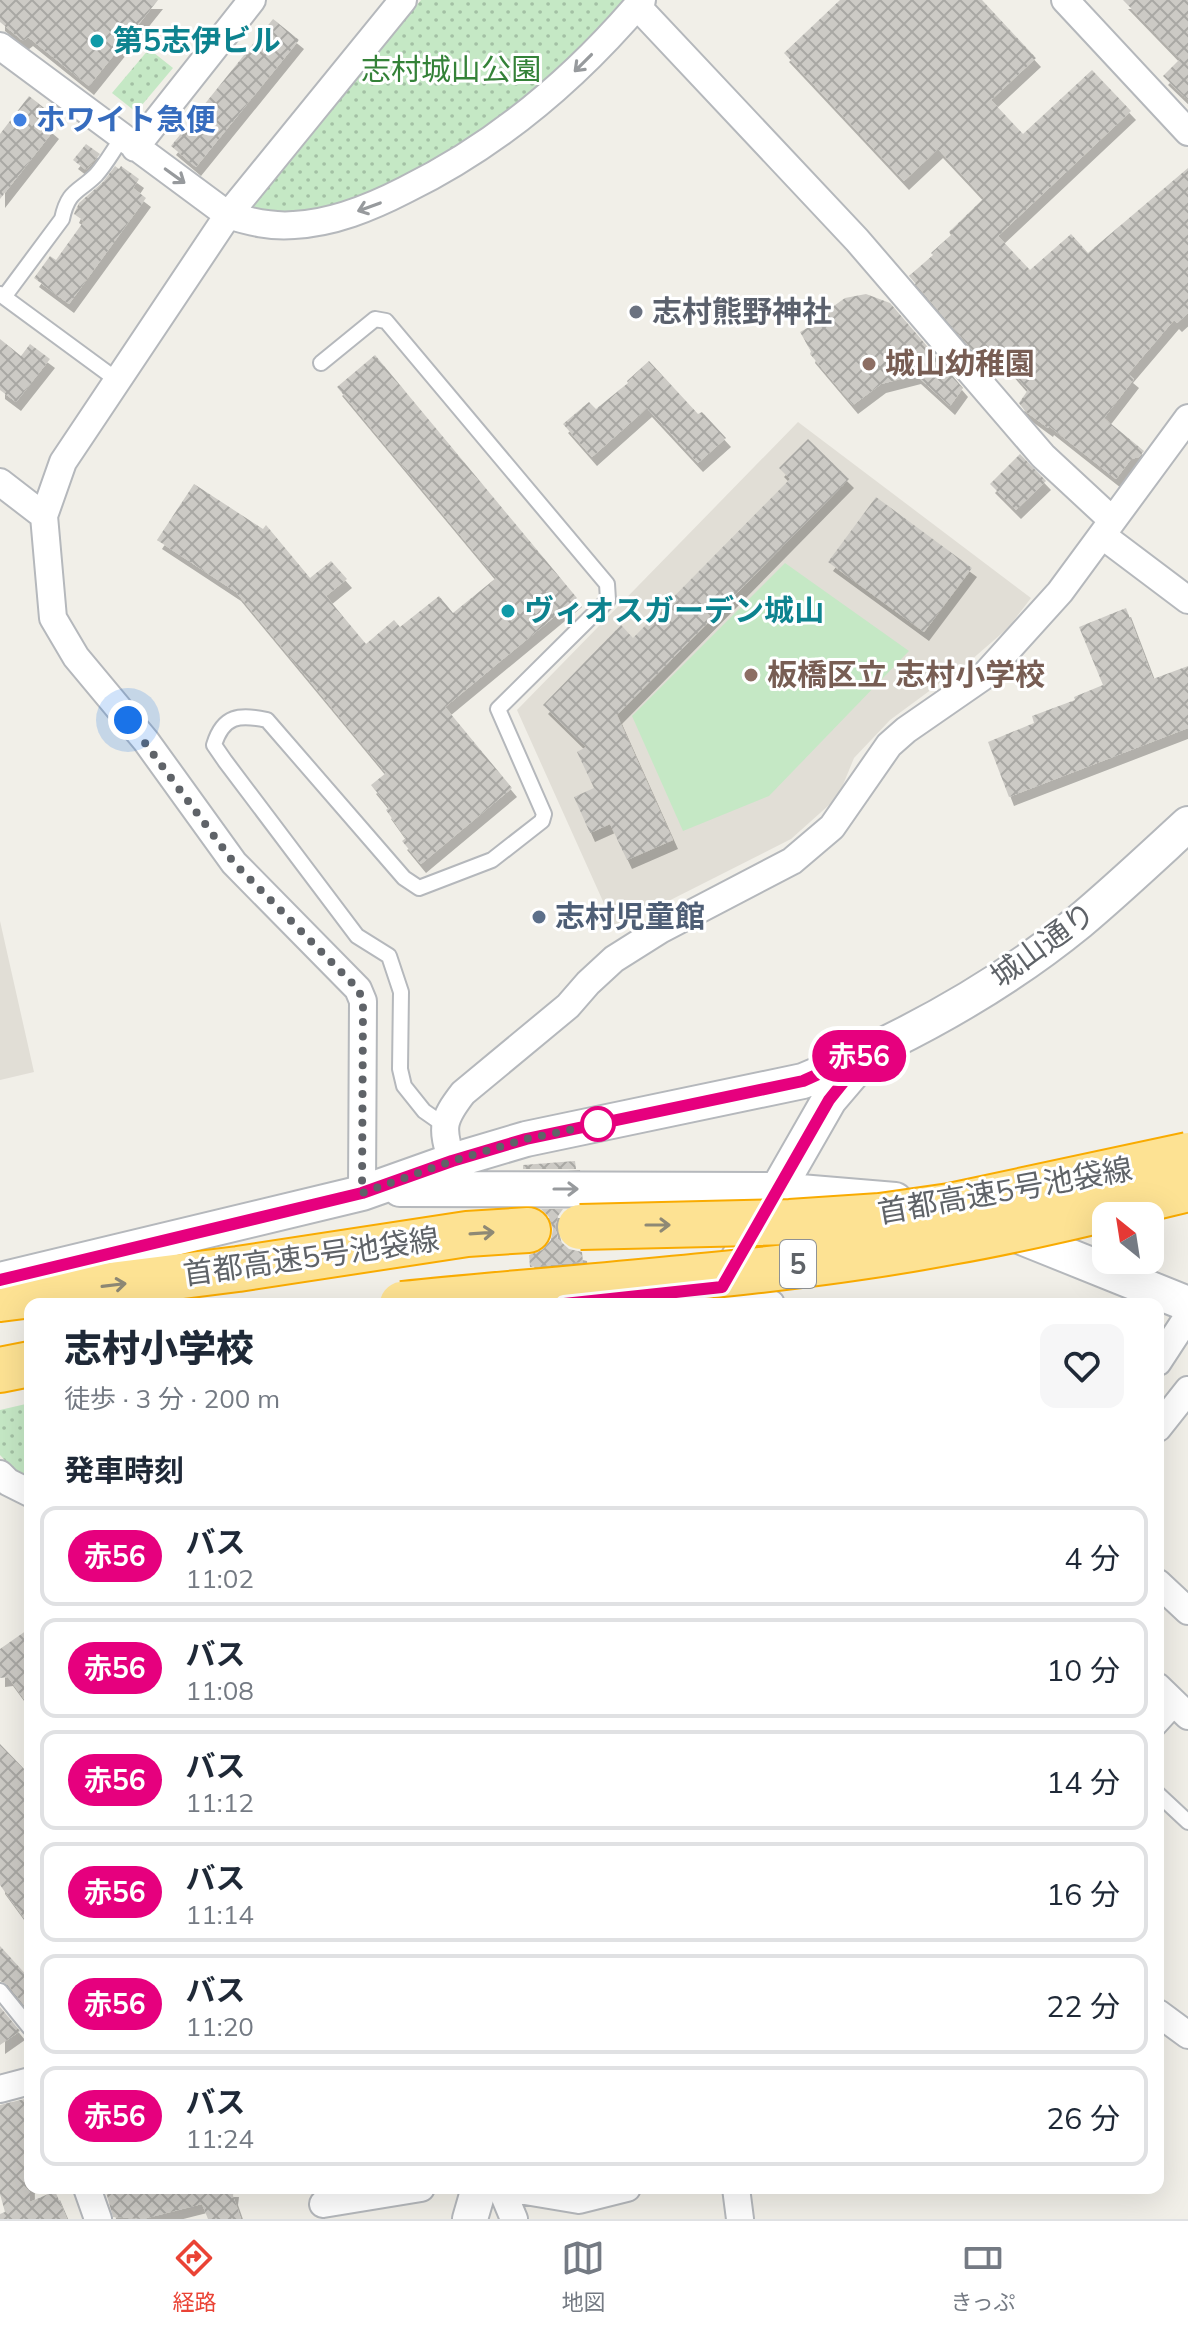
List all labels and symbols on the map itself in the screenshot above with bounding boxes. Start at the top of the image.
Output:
place label: 第5志伊ビル [113,21,281,59]
marker: 第5志伊ビル [88,32,106,50]
park label: 志村城山公園 [361,50,541,88]
one-way arrow [574,53,593,72]
place label: ホワイト急便 [36,100,216,138]
marker: ホワイト急便 [11,111,29,129]
one-way arrow [163,168,185,184]
one-way arrow [357,200,382,215]
place label: 志村熊野神社 [652,292,832,330]
marker: 志村熊野神社 [627,303,645,321]
place label: 城山幼稚園 [885,344,1035,382]
marker: 城山幼稚園 [860,355,878,373]
place label: ヴィオスガーデン城山 [524,591,824,629]
marker: ヴィオスガーデン城山 [499,602,517,620]
place label: 板橋区立 志村小学校 [767,655,1045,693]
marker: 板橋区立 志村小学校 [742,666,760,684]
your location [108,700,148,740]
street label: 城山通り [983,894,1102,995]
place label: 志村児童館 [555,897,705,935]
marker: 志村児童館 [530,908,548,926]
line badge: 赤56 [813,1030,905,1082]
unlabelled marker [581,1107,615,1141]
street label: 首都高速5号池袋線 [874,1149,1135,1231]
one-way arrow [552,1181,579,1197]
north arrow [1092,1202,1164,1274]
one-way arrow [644,1217,671,1233]
street label: 首都高速5号池袋線 [180,1219,441,1293]
one-way arrow [468,1226,495,1241]
road number: 5 [780,1240,816,1288]
one-way arrow [100,1277,126,1292]

